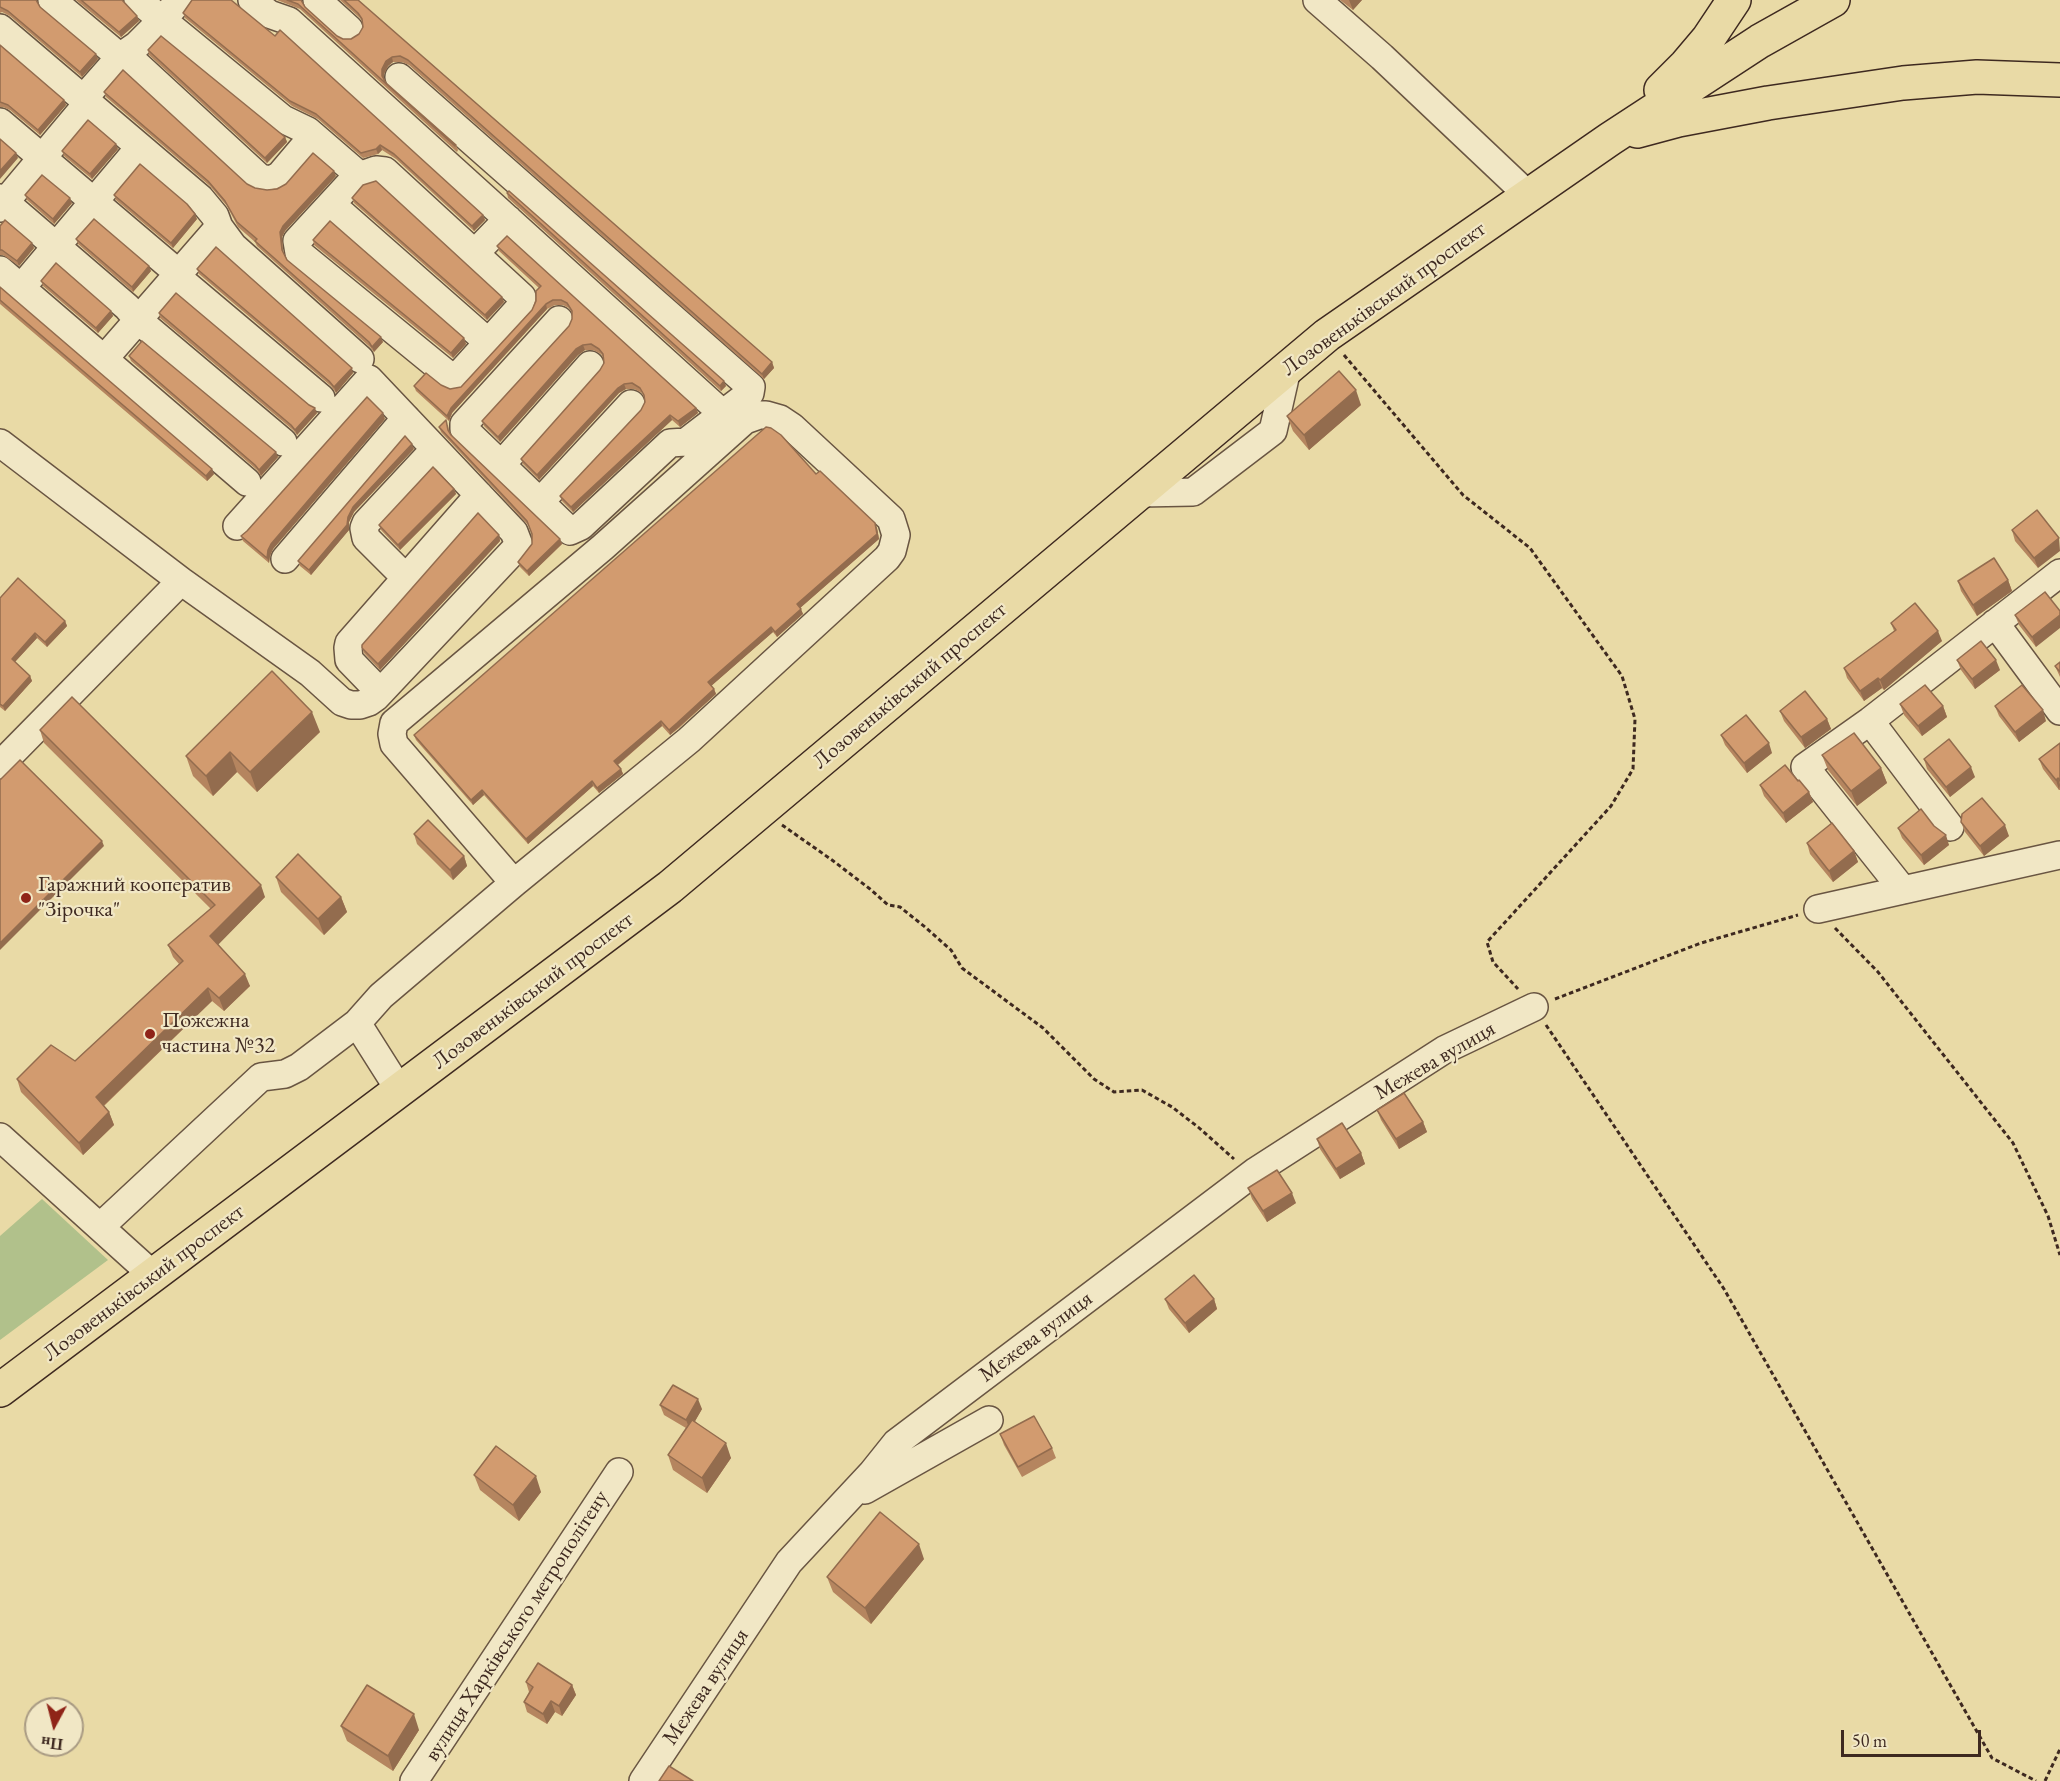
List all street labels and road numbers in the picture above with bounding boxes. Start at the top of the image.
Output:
street label: Лозовеньківський проспект [1277,216,1491,382]
street label: Лозовеньківський проспект [808,597,1012,775]
street label: Лозовеньківський проспект [427,907,639,1075]
street label: Межева вулиця [1370,1016,1500,1106]
street label: Лозовеньківський проспект [38,1199,250,1367]
street label: Межева вулиця [974,1286,1098,1388]
street label: вулиця Харківського метрополітену [419,1486,615,1766]
street label: Межева вулиця [657,1624,755,1750]

